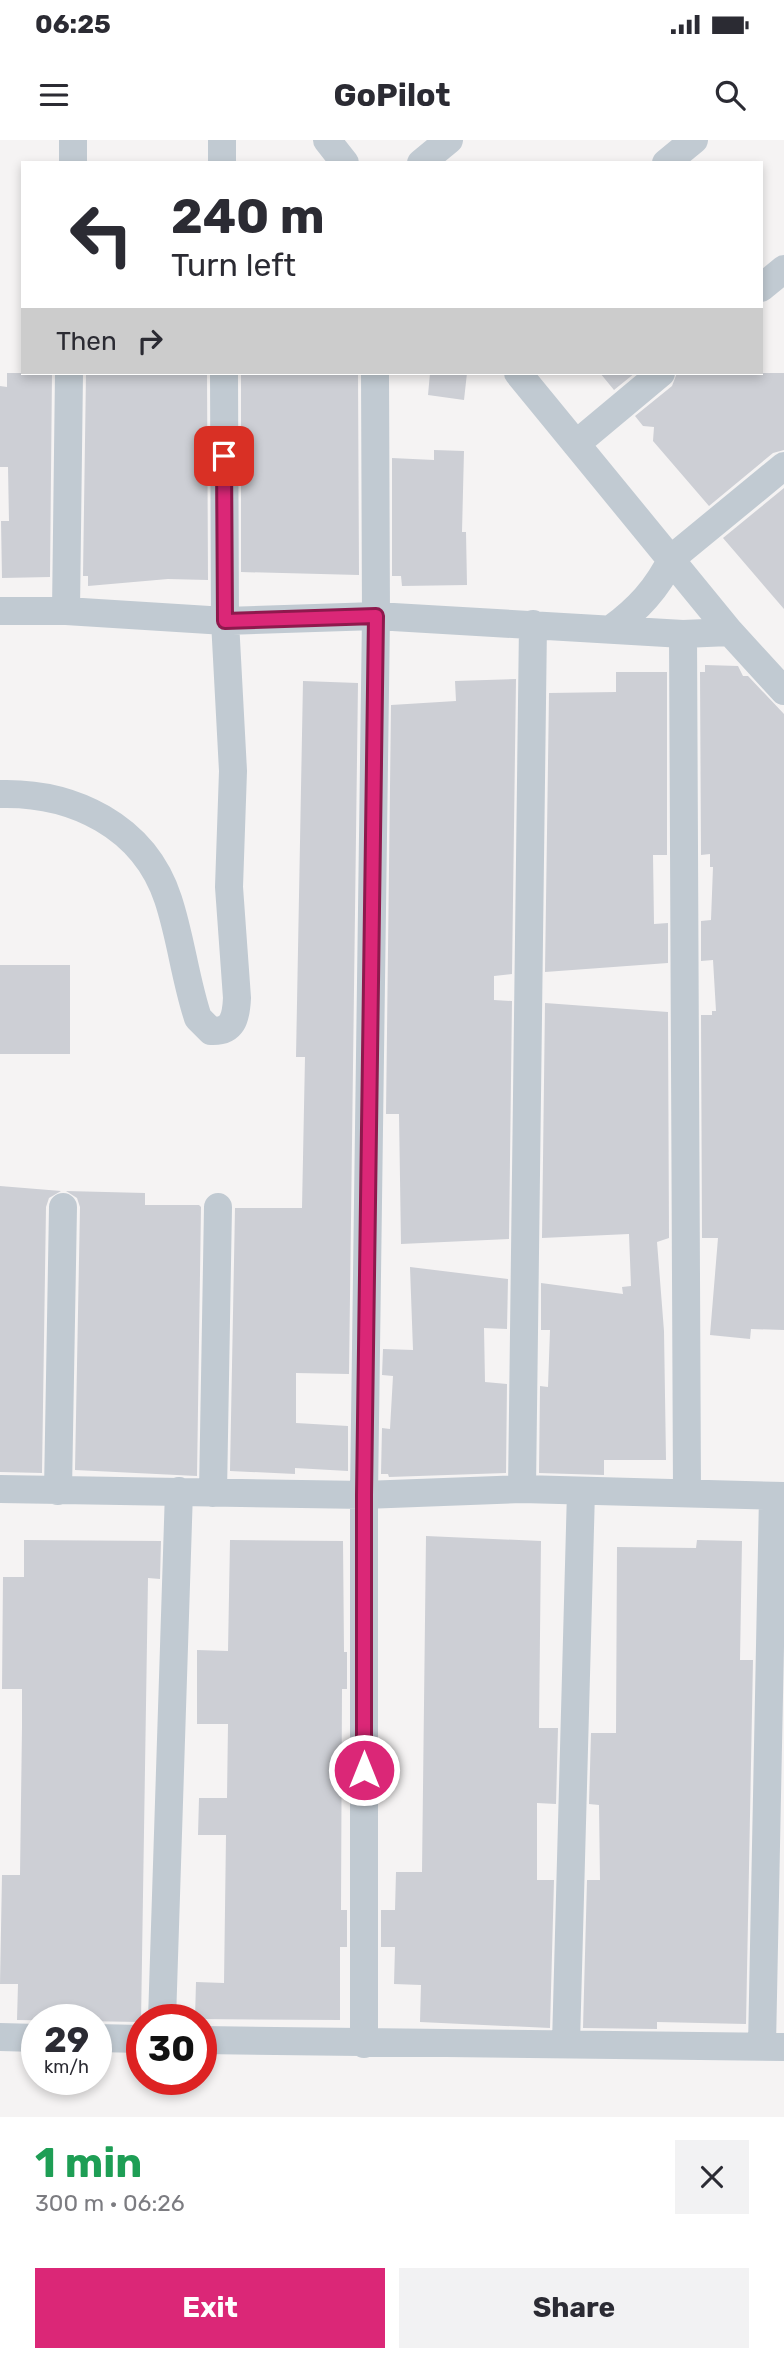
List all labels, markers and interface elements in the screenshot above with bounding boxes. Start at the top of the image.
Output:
text: 06:25 [35,9,111,40]
icon: menu [35,76,73,114]
text: GoPilot [334,76,450,114]
icon: search [711,76,749,114]
text: 240 m [171,187,325,245]
icon: left [56,189,147,280]
text: Turn left [171,246,296,284]
icon: right [131,322,169,360]
text: Then [56,326,117,357]
pin [194,426,254,486]
icon: arrive [205,437,243,475]
position arrow [327,1733,401,1807]
speed limit sign: 30 [126,2004,217,2095]
text: 29 [44,2019,89,2061]
text: km/h [44,2056,89,2078]
text: 1 min [35,2138,142,2188]
button: close [675,2140,749,2214]
text: 300 m · 06:26 [35,2189,185,2217]
button: Exit [35,2268,385,2348]
button: Share [399,2268,749,2348]

